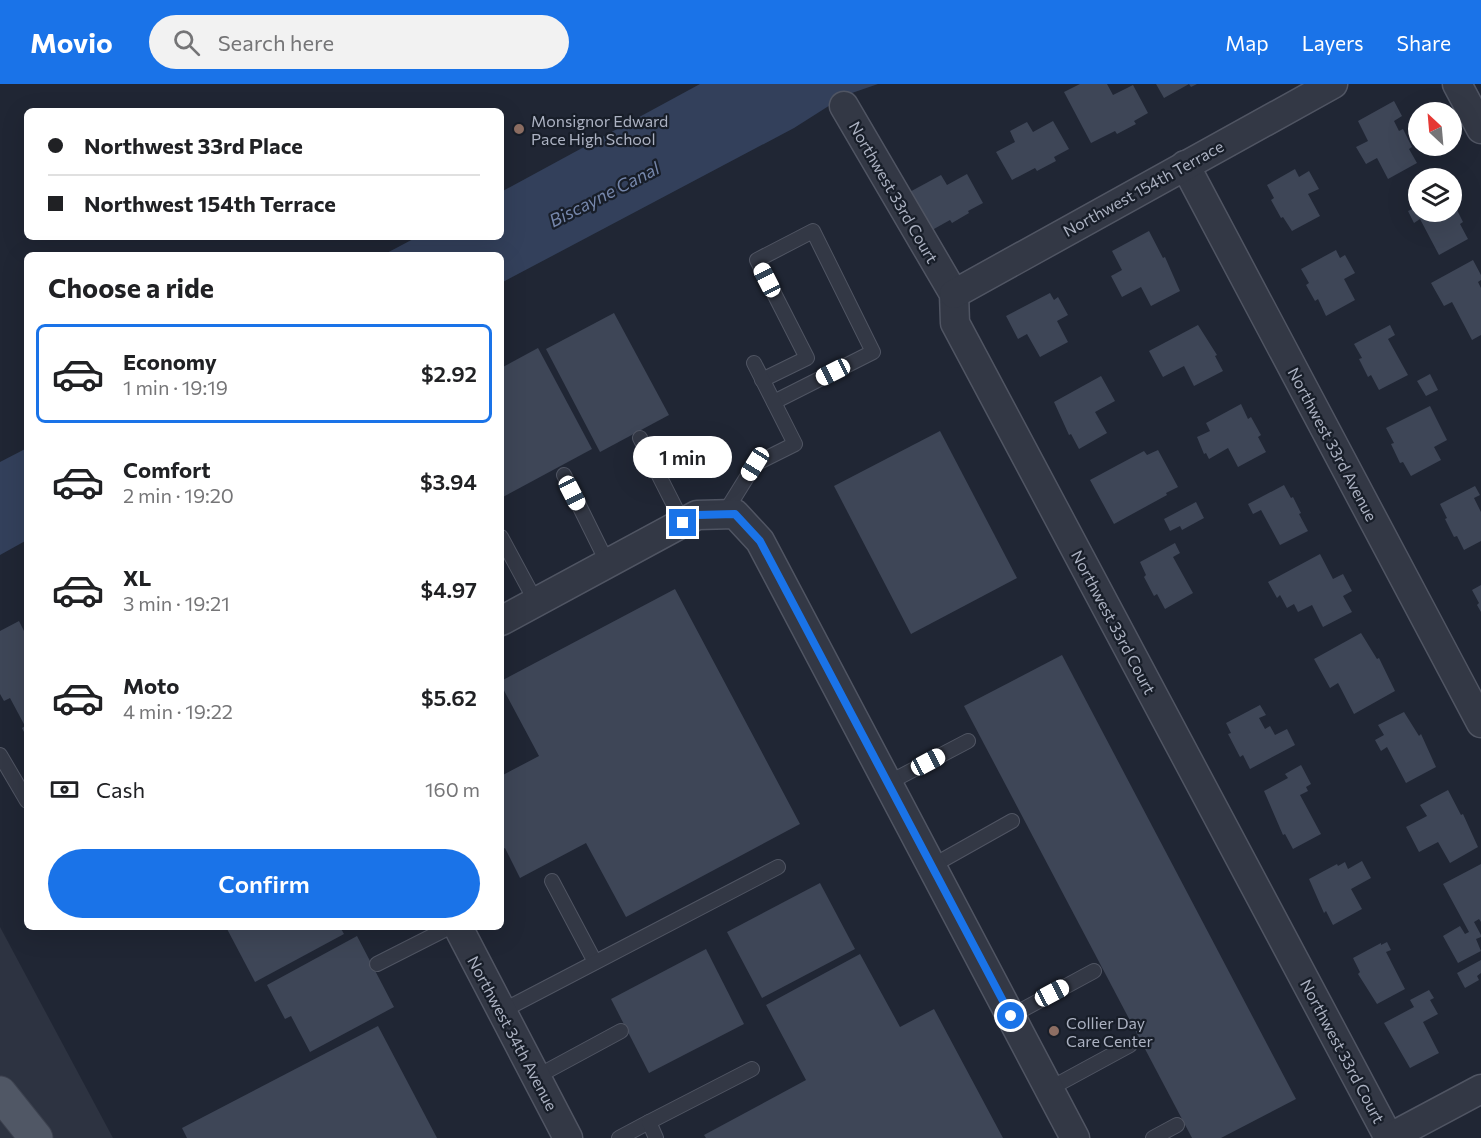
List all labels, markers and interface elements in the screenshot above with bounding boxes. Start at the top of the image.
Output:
search box [149,15,569,69]
text: Movio [30,25,113,59]
icon: search [170,26,203,59]
text: Search here [218,29,334,56]
text: Map [1225,30,1269,55]
text: Layers [1302,30,1364,55]
text: Share [1397,30,1451,55]
north arrow [1408,102,1462,156]
map controls [1408,102,1462,222]
place label: Monsignor Edward Pace High School [531,111,668,148]
street label: Northwest 33rd Court [846,118,943,267]
marker: Monsignor Edward Pace High School [512,122,526,136]
text: Northwest 33rd Place [84,132,303,159]
street label: Northwest 154th Terrace [1059,136,1227,240]
water label: Biscayne Canal [545,157,663,231]
button: layers [1408,168,1462,222]
text: Northwest 154th Terrace [84,190,336,217]
car [751,260,783,300]
text: Choose a ride [48,271,214,304]
icon: car [51,347,105,401]
text: Economy [123,348,217,375]
car [813,356,853,388]
text: $2.92 [421,360,477,387]
street label: Northwest 33rd Avenue [1284,364,1382,524]
text: 1 min · 19:19 [123,375,228,399]
callout: 1 min [634,436,732,478]
car [738,444,772,484]
text: 1 min [659,445,706,469]
icon: car [51,455,105,509]
text: Comfort [123,456,211,483]
text: $3.94 [420,468,477,495]
car [556,473,588,513]
text: 2 min · 19:20 [123,483,234,507]
route end [669,509,696,536]
street label: Northwest 33rd Court [1068,547,1160,698]
icon: car [51,563,105,617]
text: XL [123,564,151,591]
text: $4.97 [421,576,477,603]
text: 3 min · 19:21 [123,591,230,615]
icon: car [51,671,105,725]
text: Moto [123,672,179,699]
text: $5.62 [421,684,477,711]
text: 4 min · 19:22 [123,699,233,723]
car [908,746,948,778]
icon: cash [48,773,81,806]
text: Cash [96,776,145,803]
text: 160 m [425,777,480,801]
button: Confirm [48,849,480,918]
street label: Northwest 34th Avenue [464,952,562,1114]
street label: Northwest 33rd Court [1297,976,1389,1127]
car [1032,977,1072,1009]
route start [997,1002,1024,1029]
place label: Collier Day Care Center [1066,1013,1153,1050]
marker: Collier Day Care Center [1047,1024,1061,1038]

